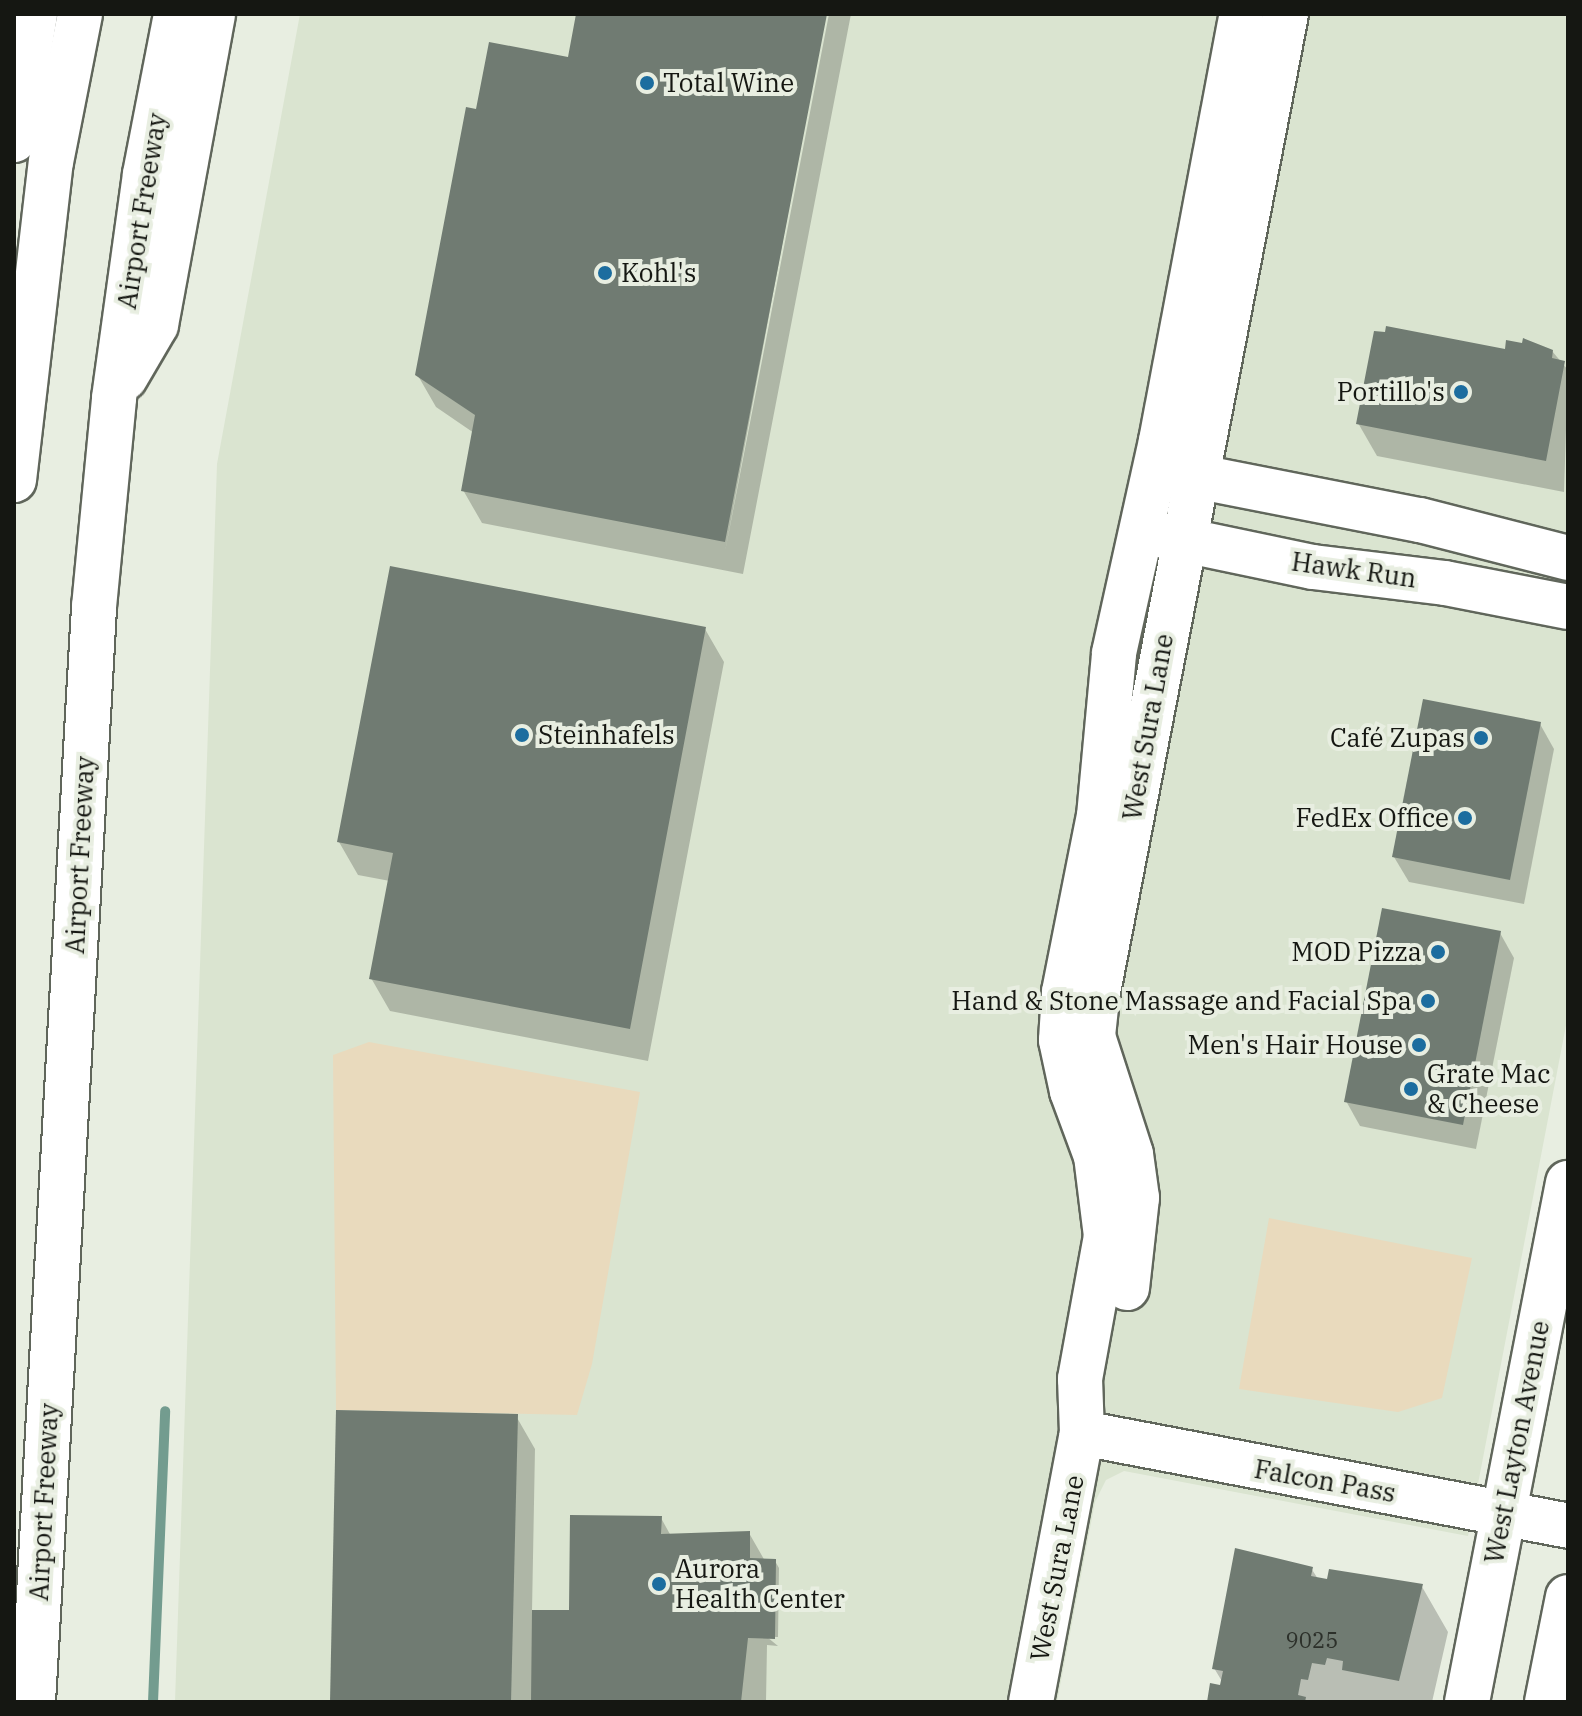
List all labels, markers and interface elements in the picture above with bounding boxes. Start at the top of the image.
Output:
place label: Total Wine [663,67,794,99]
marker: Total Wine [638,74,656,92]
street label: Airport Freeway [111,111,173,311]
place label: Kohl's [621,257,696,289]
marker: Kohl's [596,264,614,282]
place label: Portillo's [1337,376,1445,408]
marker: Portillo's [1452,383,1470,401]
street label: Hawk Run [1289,546,1419,594]
street label: West Sura Lane [1116,631,1180,823]
place label: Steinhafels [538,719,675,751]
place label: Café Zupas [1330,722,1465,754]
marker: Steinhafels [513,726,531,744]
marker: Café Zupas [1472,729,1490,747]
street label: Airport Freeway [59,755,101,955]
place label: FedEx Office [1295,802,1449,834]
marker: FedEx Office [1456,809,1474,827]
place label: MOD Pizza [1291,936,1422,968]
marker: MOD Pizza [1429,943,1447,961]
place label: Hand & Stone Massage and Facial Spa [951,985,1412,1017]
marker: Hand & Stone Massage and Facial Spa [1419,992,1437,1010]
place label: Men's Hair House [1188,1029,1403,1061]
marker: Men's Hair House [1410,1036,1428,1054]
place label: Grate Mac & Cheese [1427,1058,1551,1120]
marker: Grate Mac & Cheese [1402,1080,1420,1098]
street label: West Layton Avenue [1478,1318,1556,1566]
street label: Airport Freeway [23,1402,65,1602]
street label: Falcon Pass [1252,1453,1398,1509]
street label: West Sura Lane [1024,1472,1090,1664]
place label: Aurora Health Center [675,1553,845,1614]
marker: Aurora Health Center [650,1575,668,1593]
house number: 9025 [1286,1627,1338,1653]

